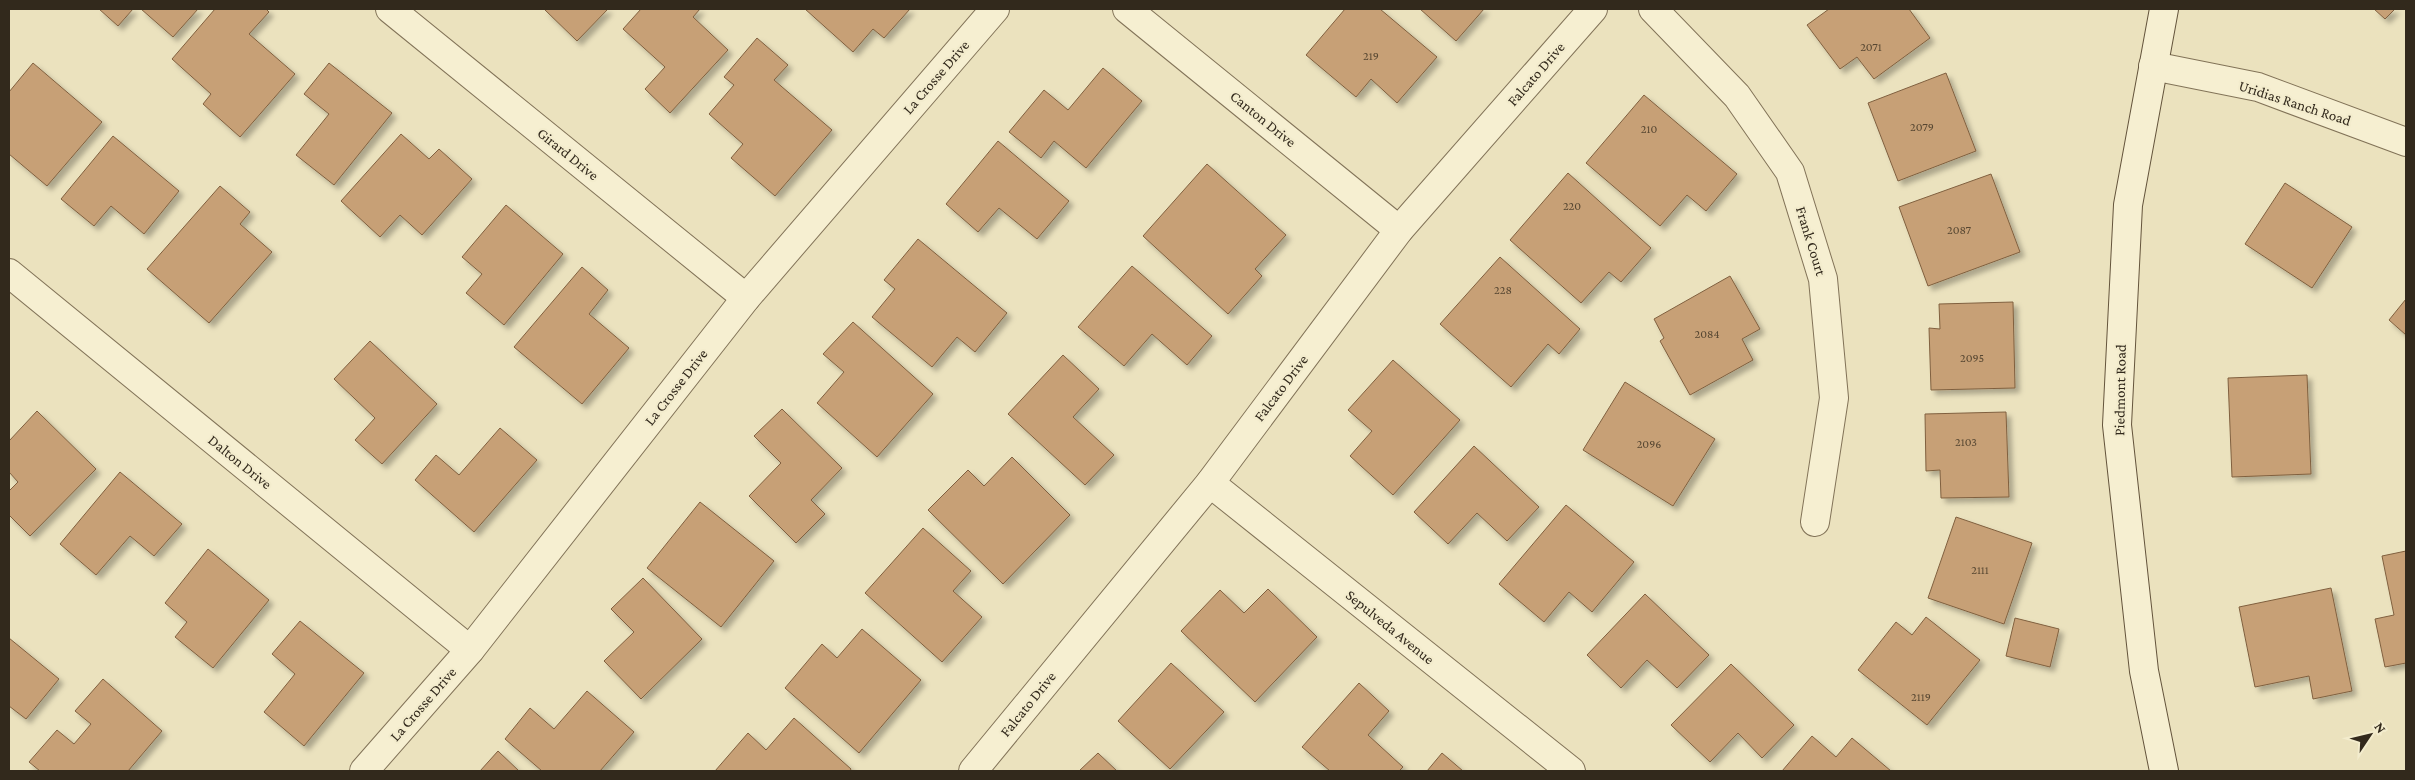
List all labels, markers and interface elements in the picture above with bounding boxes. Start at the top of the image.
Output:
street label: La Crosse Drive [900,37,973,117]
street label: Falcato Drive [1504,39,1568,109]
house number: 2071 [1860,40,1882,54]
house number: 219 [1363,49,1379,63]
street label: Uridias Ranch Road [2237,77,2353,129]
street label: Canton Drive [1227,88,1299,151]
house number: 2079 [1910,120,1934,134]
house number: 210 [1641,122,1657,136]
street label: Girard Drive [534,125,602,184]
house number: 220 [1563,199,1581,213]
street label: Frank Court [1793,204,1829,279]
house number: 2087 [1947,223,1971,237]
house number: 228 [1494,283,1512,297]
house number: 2084 [1694,327,1720,341]
street label: Piedmont Road [2111,344,2129,436]
street label: La Crosse Drive [641,345,711,428]
street label: Falcato Drive [1251,351,1311,424]
house number: 2095 [1960,351,1984,365]
street label: Dalton Drive [205,432,275,493]
house number: 2103 [1955,435,1977,449]
house number: 2096 [1637,437,1661,451]
house number: 2111 [1971,563,1989,577]
street label: Sepulveda Avenue [1342,587,1438,668]
street label: La Crosse Drive [387,664,460,744]
street label: Falcato Drive [997,668,1059,740]
house number: 2119 [1911,690,1931,704]
north arrow [2345,710,2395,760]
text: N [2371,719,2390,736]

